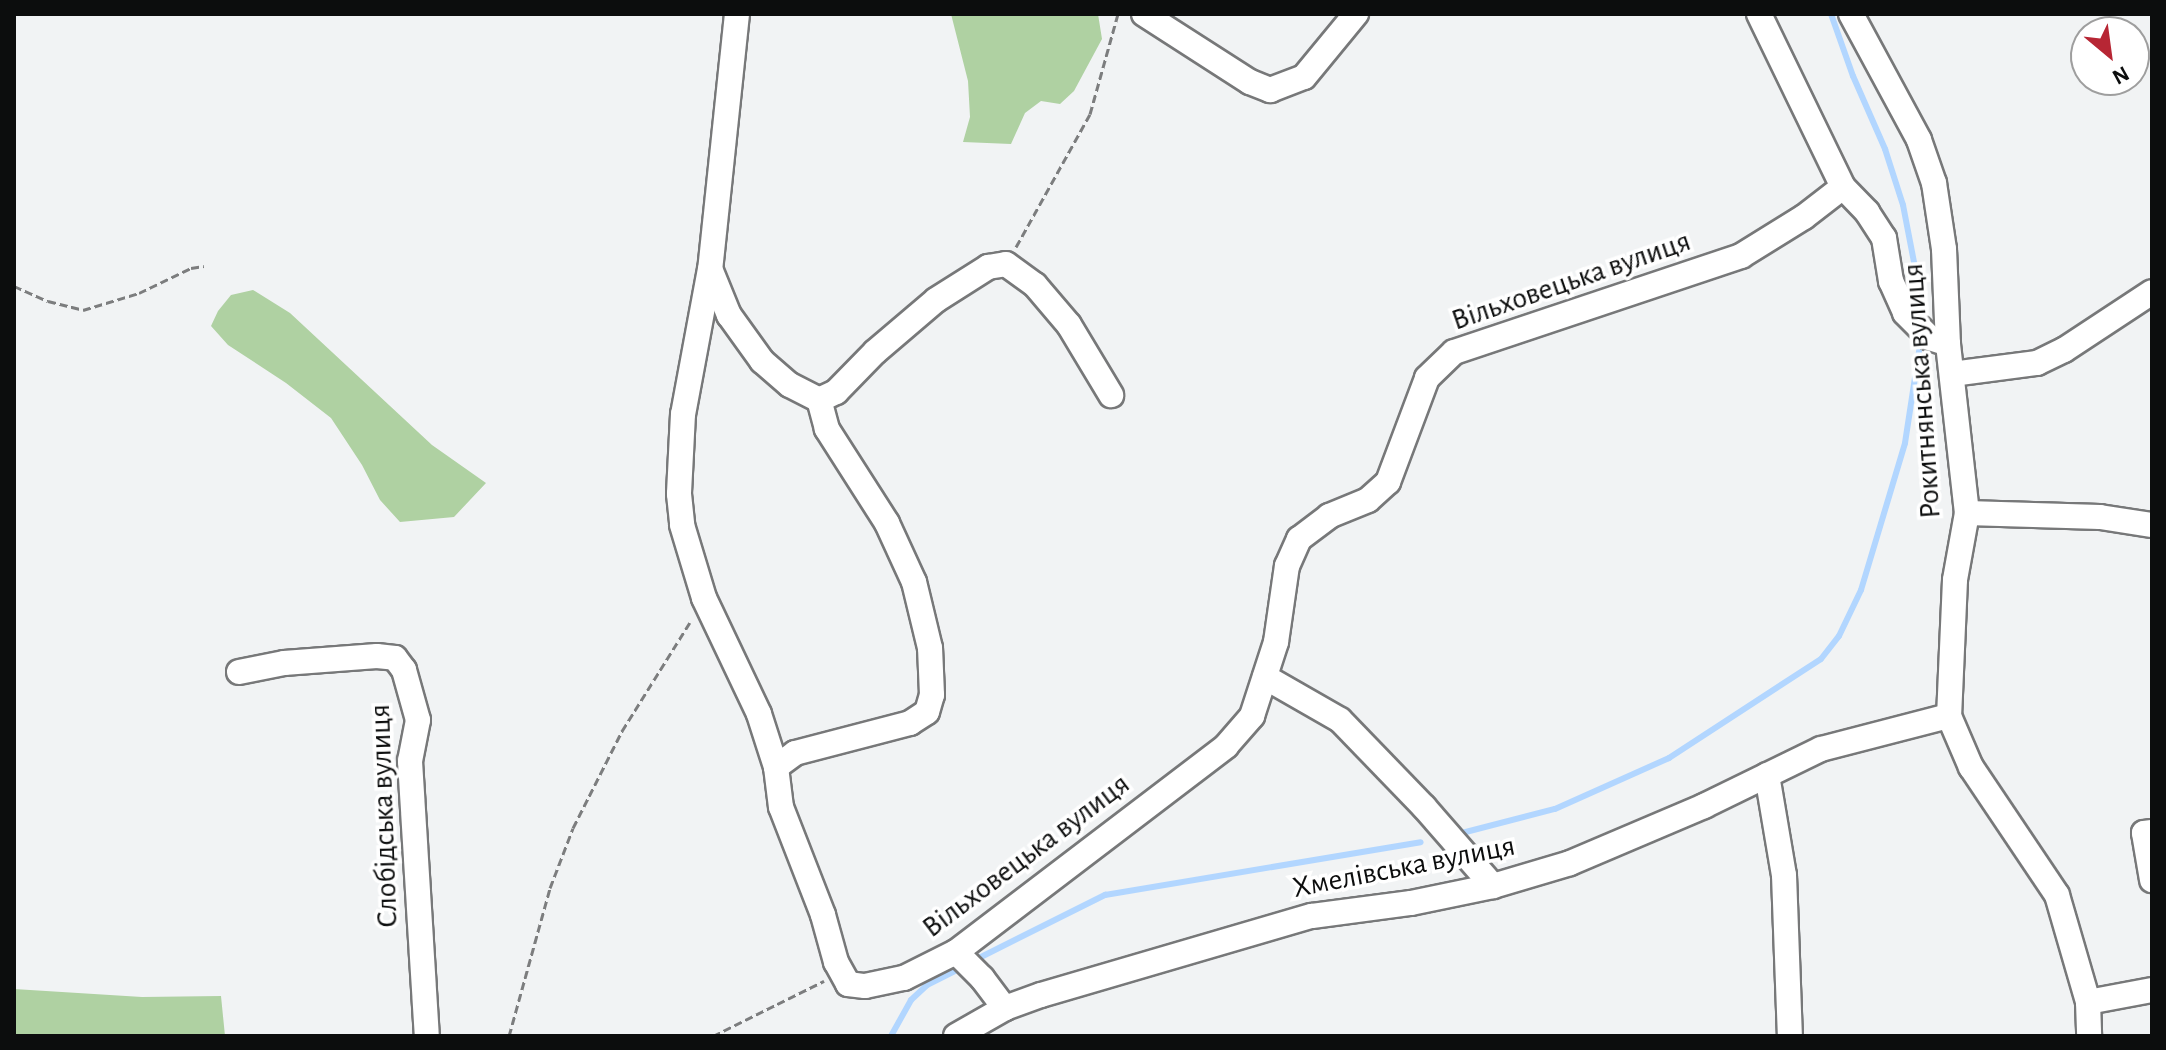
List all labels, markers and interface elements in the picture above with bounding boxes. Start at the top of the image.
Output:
north arrow [2070,16,2150,96]
text: N [2109,62,2133,89]
street label: Вільховецька вулиця [1447,223,1695,339]
street label: Рокитнянська вулиця [1895,262,1949,520]
street label: Слобідська вулиця [362,703,406,929]
street label: Вільховецька вулиця [915,766,1137,946]
street label: Хмелівська вулиця [1290,828,1518,906]

